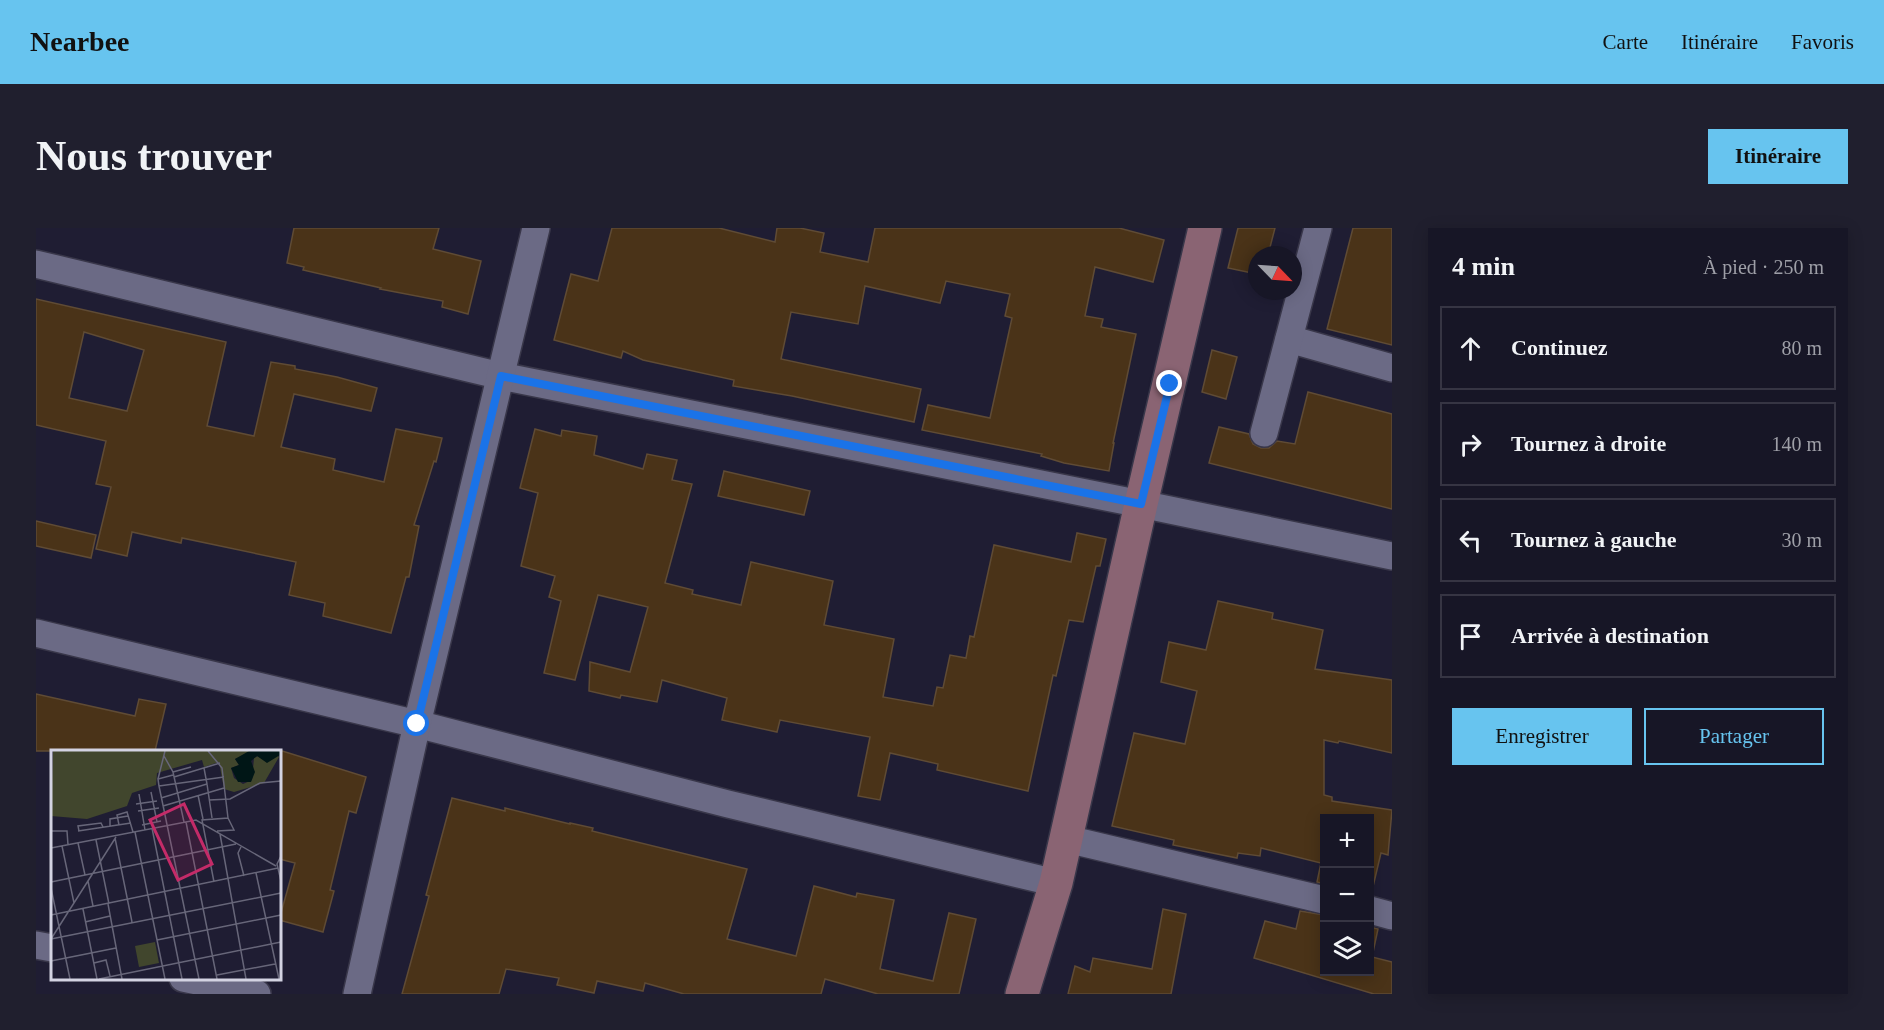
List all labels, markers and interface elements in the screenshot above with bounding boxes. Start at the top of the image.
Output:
text: Nearbee [30,26,130,57]
text: Carte [1603,30,1648,54]
text: Itinéraire [1681,30,1758,54]
text: Favoris [1791,30,1854,54]
button: Itinéraire [1708,129,1848,184]
text: Nous trouver [36,133,272,179]
north arrow [1248,246,1302,300]
text: 4 min [1452,252,1515,281]
text: À pied · 250 m [1703,256,1824,278]
icon: ahead [1454,332,1487,365]
text: Continuez [1511,335,1608,360]
text: 80 m [1781,337,1822,359]
route end [1156,370,1182,396]
icon: right [1454,428,1487,461]
text: Tournez à droite [1511,431,1666,456]
text: 140 m [1771,433,1822,455]
icon: left [1454,524,1487,557]
text: Tournez à gauche [1511,527,1676,552]
text: 30 m [1781,529,1822,551]
icon: arrive [1454,620,1487,653]
text: Arrivée à destination [1511,623,1709,648]
button: Enregistrer [1452,708,1632,765]
button: Partager [1644,708,1824,765]
route start [403,710,429,736]
inset map [51,750,280,979]
map controls [1320,814,1374,976]
button: + [1320,814,1374,868]
button: − [1320,868,1374,922]
button: layers [1320,922,1374,976]

